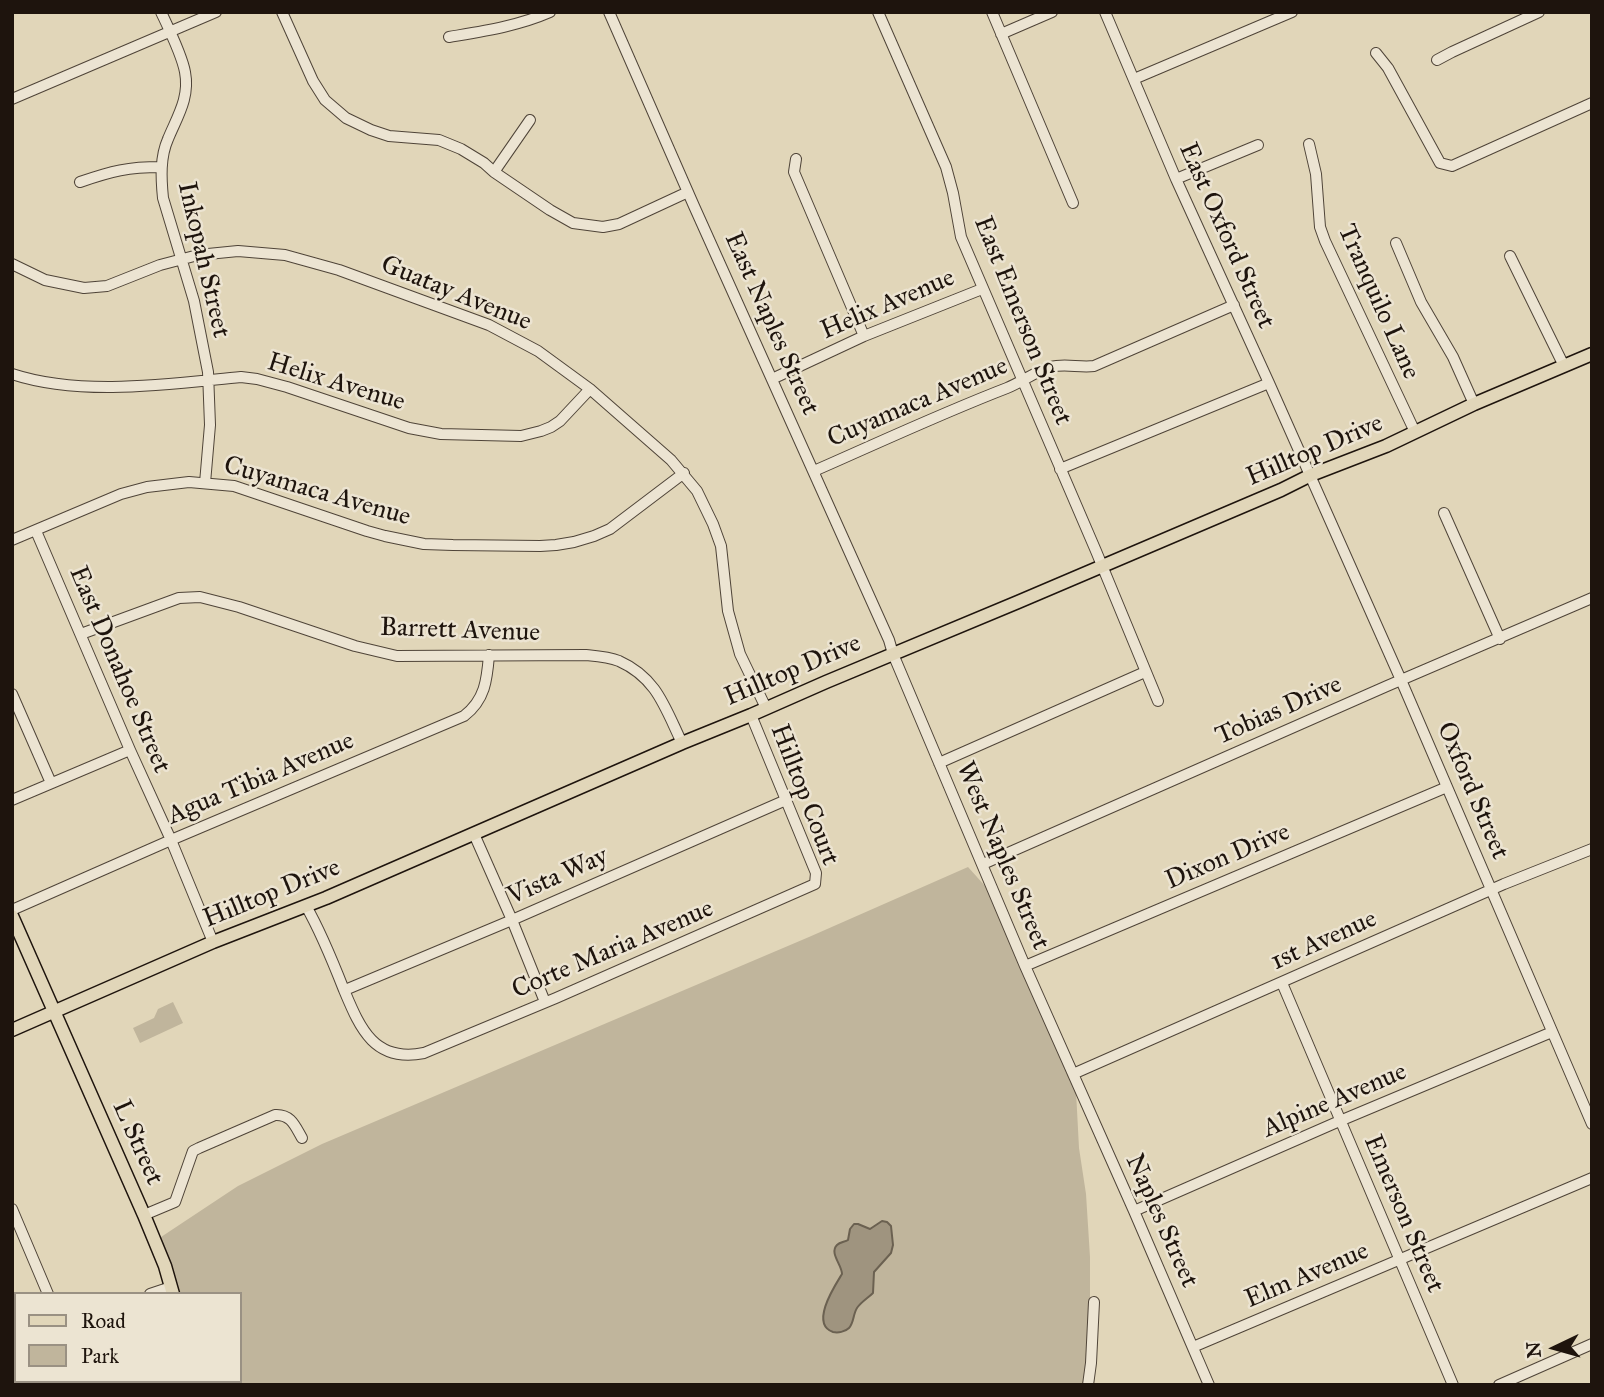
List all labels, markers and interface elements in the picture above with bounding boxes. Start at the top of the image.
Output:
street label: East Oxford Street [1171,138,1281,334]
street label: Inkopah Street [170,179,236,341]
street label: East Emerson Street [966,212,1078,430]
street label: Tranquilo Lane [1330,220,1426,384]
street label: East Naples Street [717,228,825,420]
street label: Guatay Avenue [376,250,536,338]
street label: Helix Avenue [816,263,960,347]
street label: Helix Avenue [263,347,409,419]
street label: Cuyamaca Avenue [823,351,1013,455]
street label: Hilltop Drive [1242,408,1388,494]
street label: Cuyamaca Avenue [220,450,414,534]
street label: East Donahoe Street [61,562,177,778]
street label: Barrett Avenue [379,613,541,649]
street label: Hilltop Drive [720,628,866,714]
street label: Tobias Drive [1211,669,1347,753]
street label: Oxford Street [1429,718,1515,864]
street label: Hilltop Court [763,720,845,870]
street label: Agua Tibia Avenue [163,726,359,832]
street label: West Naples Street [948,757,1056,955]
street label: Dixon Drive [1161,817,1295,897]
street label: Vista Way [503,841,613,913]
street label: Hilltop Drive [199,852,345,936]
street label: Corte Maria Avenue [508,894,718,1006]
street label: 1st Avenue [1266,904,1382,978]
street label: Alpine Avenue [1258,1057,1412,1145]
street label: L Street [105,1096,169,1190]
street label: Emerson Street [1356,1131,1450,1297]
street label: Naples Street [1118,1149,1204,1293]
street label: Elm Avenue [1241,1236,1373,1316]
legend [14,1292,242,1383]
text: Road [81,1308,126,1334]
north arrow [1520,1313,1590,1383]
text: N [1521,1341,1546,1359]
text: Park [81,1343,119,1369]

